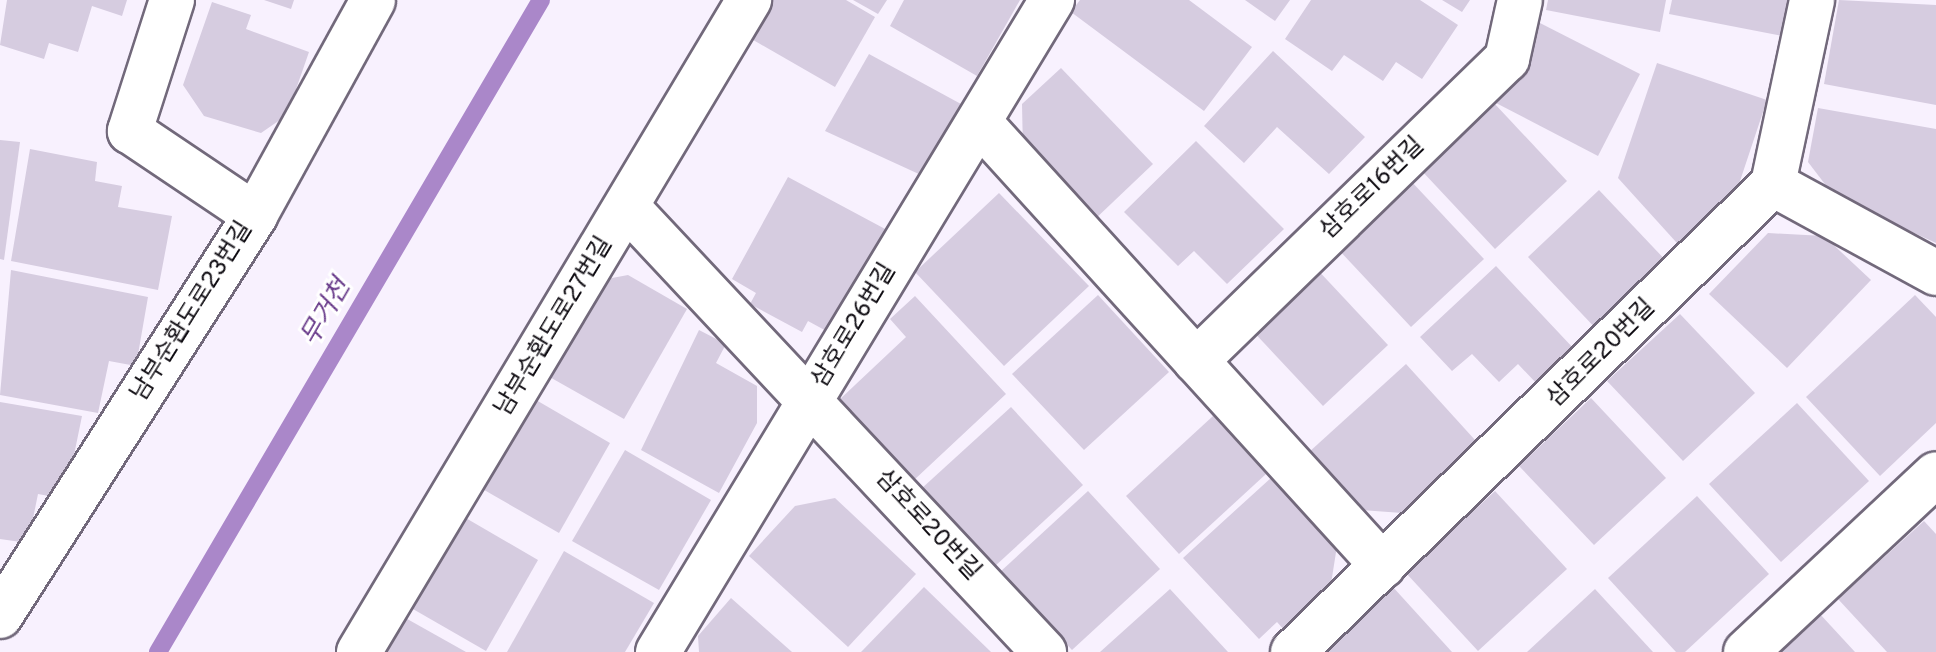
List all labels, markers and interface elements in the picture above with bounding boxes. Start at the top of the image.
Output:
street label: 삼호로16번길 [1315,132,1431,246]
street label: 남부순환도로23번길 [126,217,260,407]
street label: 남부순환도로27번길 [490,232,620,422]
street label: 삼호로26번길 [807,259,903,393]
water label: 무거천 [296,274,358,352]
street label: 삼호로20번길 [1542,294,1662,414]
street label: 삼호로20번길 [869,465,985,587]

